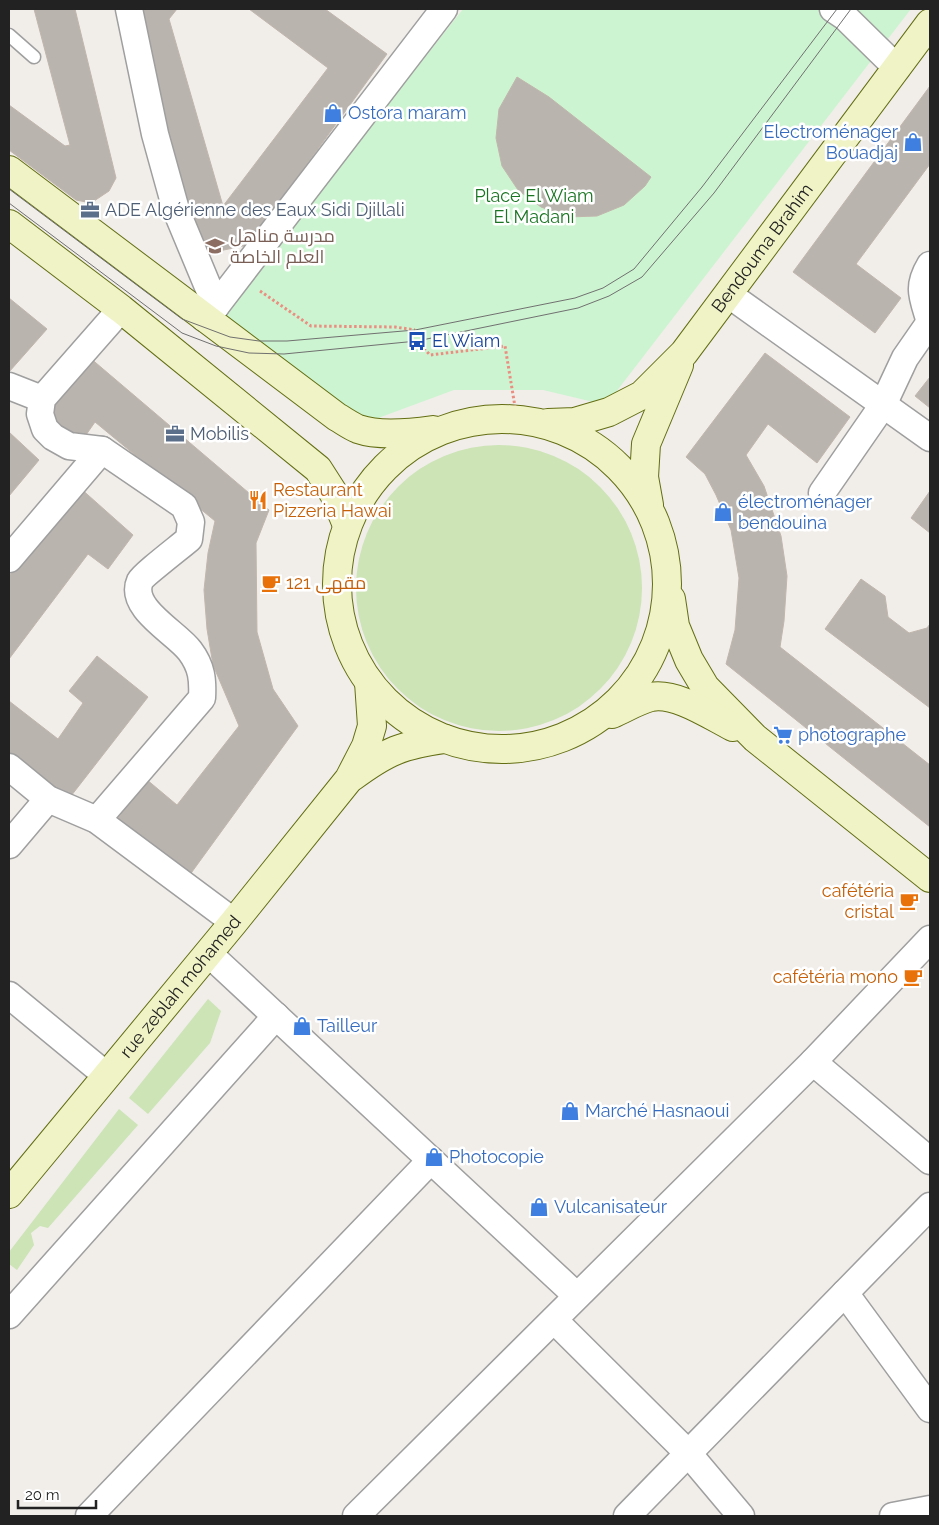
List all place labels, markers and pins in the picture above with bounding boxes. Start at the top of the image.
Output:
shop icon: Ostora maram [322,102,344,124]
place label: Ostora maram [348,102,466,123]
place label: Electroménager Bouadjaj [764,121,899,163]
shop icon: Electroménager Bouadjaj [902,131,924,153]
office icon: ADE Algérienne des Eaux Sidi Djillali [79,199,101,221]
place label: ADE Algérienne des Eaux Sidi Djillali [105,199,405,220]
place label: مدرسة مناهل العلم الخاصة [230,225,335,269]
school or university icon: مدرسة مناهل العلم الخاصة [204,235,226,257]
bus stop icon: El Wiam [406,330,428,352]
place label: El Wiam [432,330,500,351]
office icon: Mobilis [164,423,186,445]
place label: Mobilis [190,423,249,444]
place label: Restaurant Pizzeria Hawai [273,479,392,521]
restaurant icon: Restaurant Pizzeria Hawai [247,489,269,511]
place label: électroménager bendouina [738,491,873,533]
shop icon: électroménager bendouina [712,501,734,523]
cafe icon: مقهى 121 [260,572,282,594]
place label: مقهى 121 [286,572,366,594]
supermarket icon: photographe [772,724,794,746]
place label: photographe [798,724,907,745]
place label: cafétéria cristal [822,880,894,922]
cafe icon: cafétéria cristal [898,890,920,912]
place label: cafétéria mono [773,966,898,987]
cafe icon: cafétéria mono [902,966,924,988]
shop icon: Tailleur [291,1015,313,1037]
place label: Tailleur [317,1015,378,1036]
shop icon: Marché Hasnaoui [559,1100,581,1122]
place label: Marché Hasnaoui [585,1100,729,1121]
shop icon: Photocopie [423,1146,445,1168]
place label: Photocopie [449,1146,544,1167]
shop icon: Vulcanisateur [528,1196,550,1218]
place label: Vulcanisateur [554,1196,668,1217]

